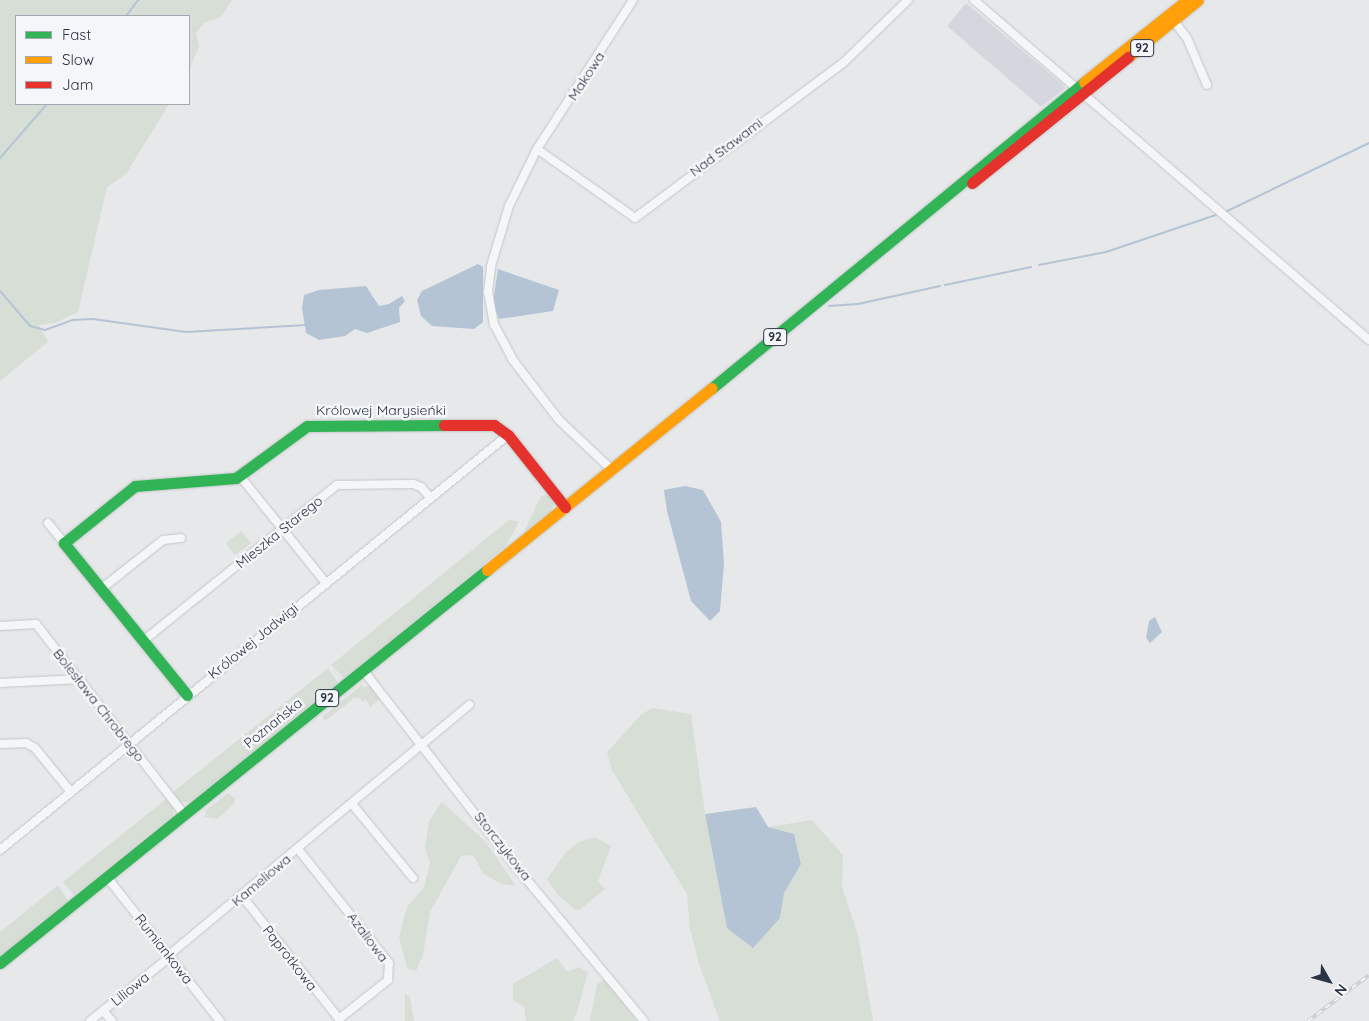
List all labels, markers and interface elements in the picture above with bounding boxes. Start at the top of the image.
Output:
legend [15,15,190,105]
text: Fast [62,25,91,44]
road number: 92 [1130,38,1154,58]
street label: Makowa [564,48,608,104]
text: Slow [62,50,94,69]
text: Jam [62,75,93,94]
street label: Nad Stawami [686,114,766,180]
road number: 92 [762,328,788,347]
street label: Królowej Marysieńki [316,402,446,418]
street label: Mieszka Starego [232,492,326,572]
street label: Królowej Jadwigi [205,600,301,682]
street label: Bolesława Chrobrego [50,645,148,765]
road number: 92 [314,688,340,708]
street label: Poznańska [240,694,306,752]
street label: Storczykowa [471,808,535,884]
street label: Kameliowa [228,850,294,910]
street label: Azaliowa [344,909,392,965]
street label: Rumiankowa [131,911,197,987]
street label: Paprotkowa [259,922,321,994]
north arrow [1304,956,1354,1006]
street label: Liliowa [108,969,152,1009]
text: N [1331,981,1351,1000]

